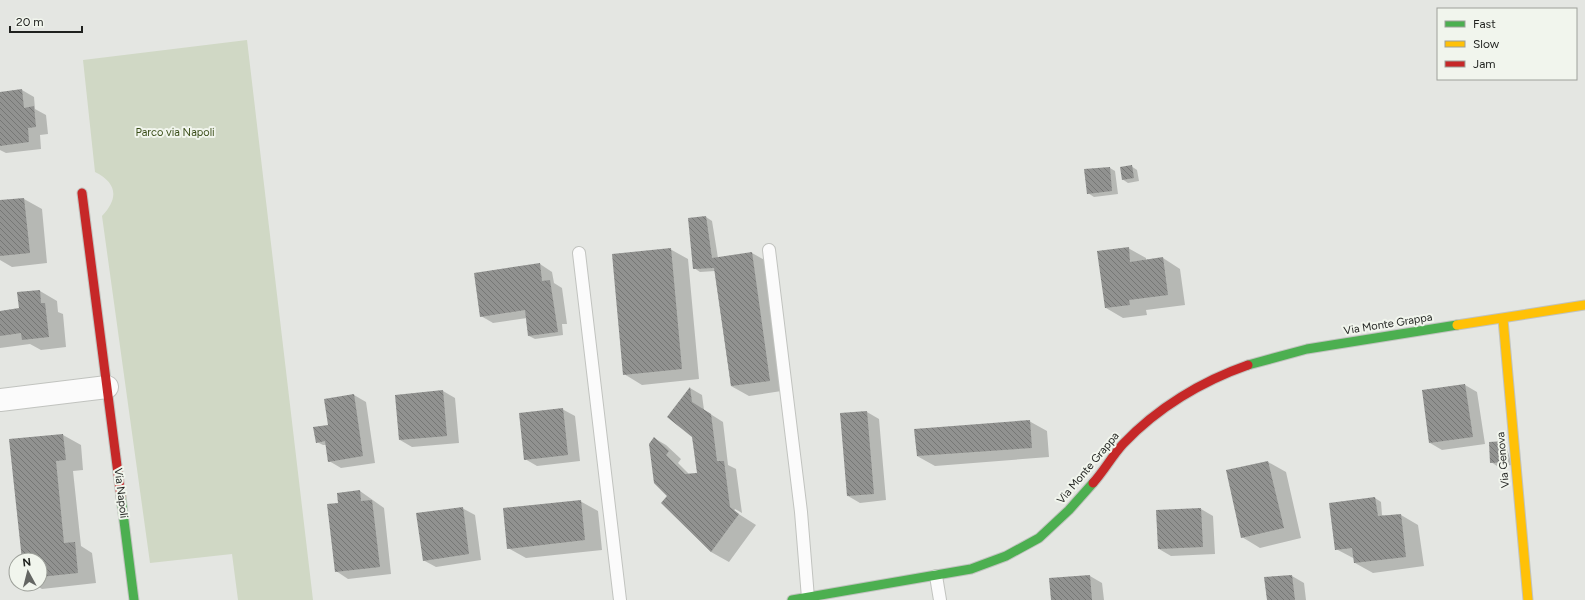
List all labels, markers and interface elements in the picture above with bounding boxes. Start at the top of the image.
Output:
scale bar [10,8,82,34]
legend [1437,8,1577,80]
text: 20 m [16,15,44,29]
text: Fast [1473,17,1496,31]
text: Slow [1473,37,1500,51]
text: Jam [1473,57,1496,71]
park label: Parco via Napoli [135,126,215,139]
street label: Via Monte Grappa [1343,311,1433,337]
street label: Via Monte Grappa [1054,430,1122,506]
street label: Via Genova [1494,431,1512,489]
street label: Via Napoli [111,467,131,519]
north arrow [8,552,48,592]
text: N [22,556,32,570]

